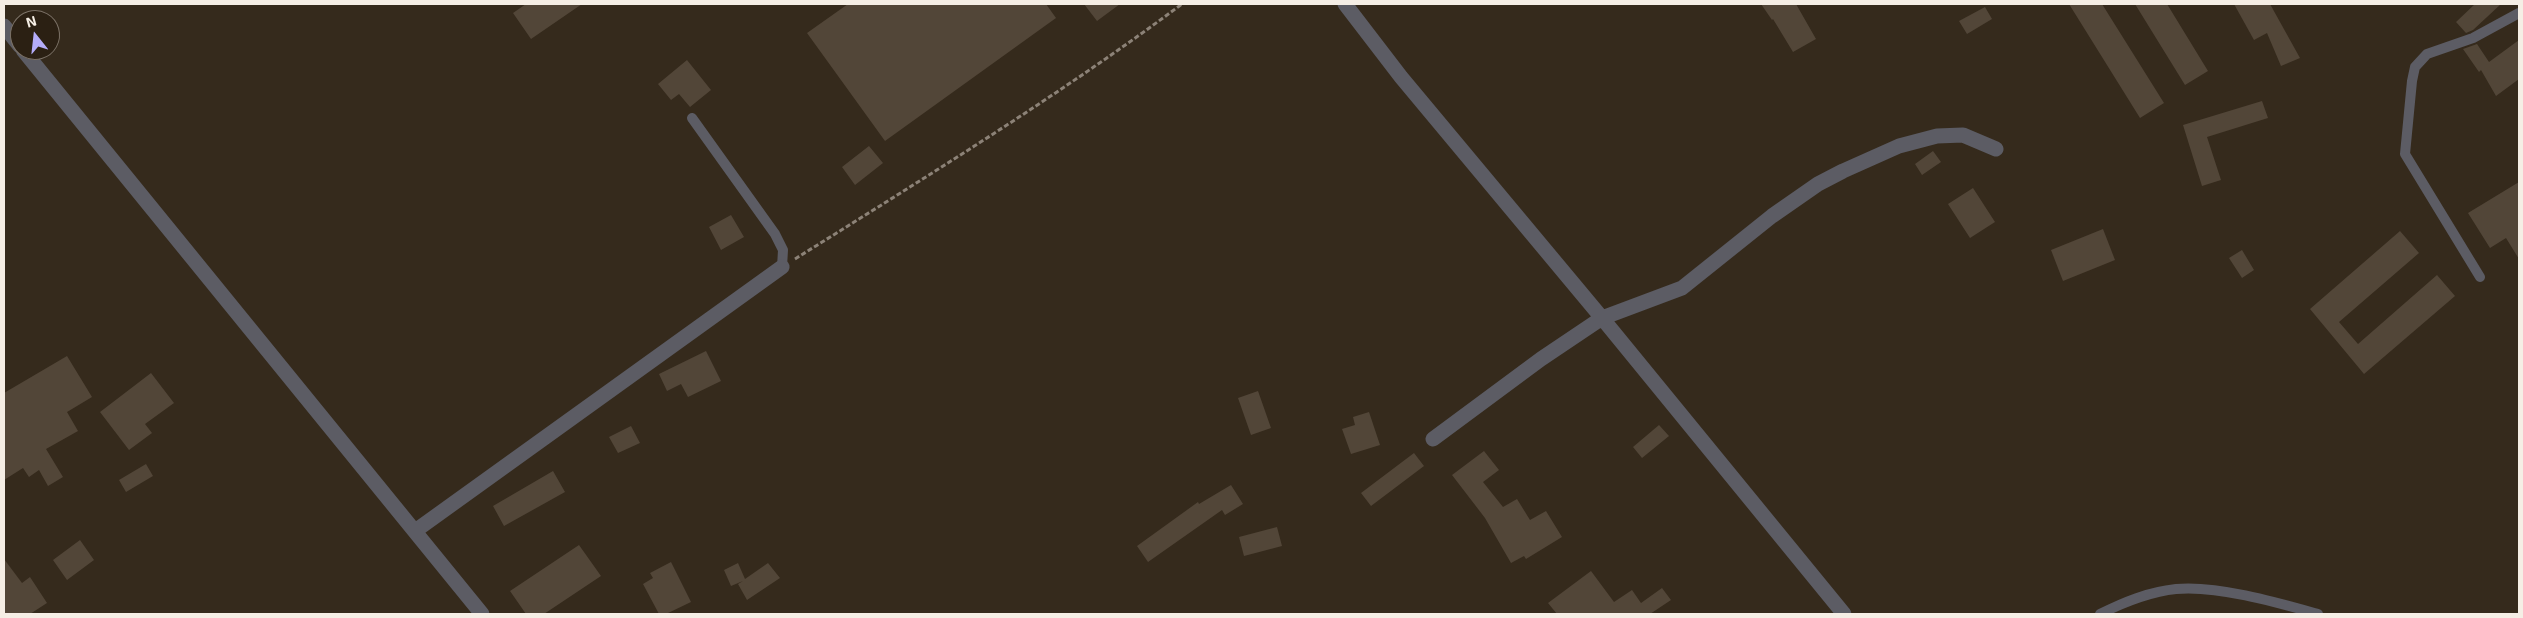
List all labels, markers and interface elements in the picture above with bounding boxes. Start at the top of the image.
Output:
north arrow [10,10,60,60]
text: N [24,11,38,31]

